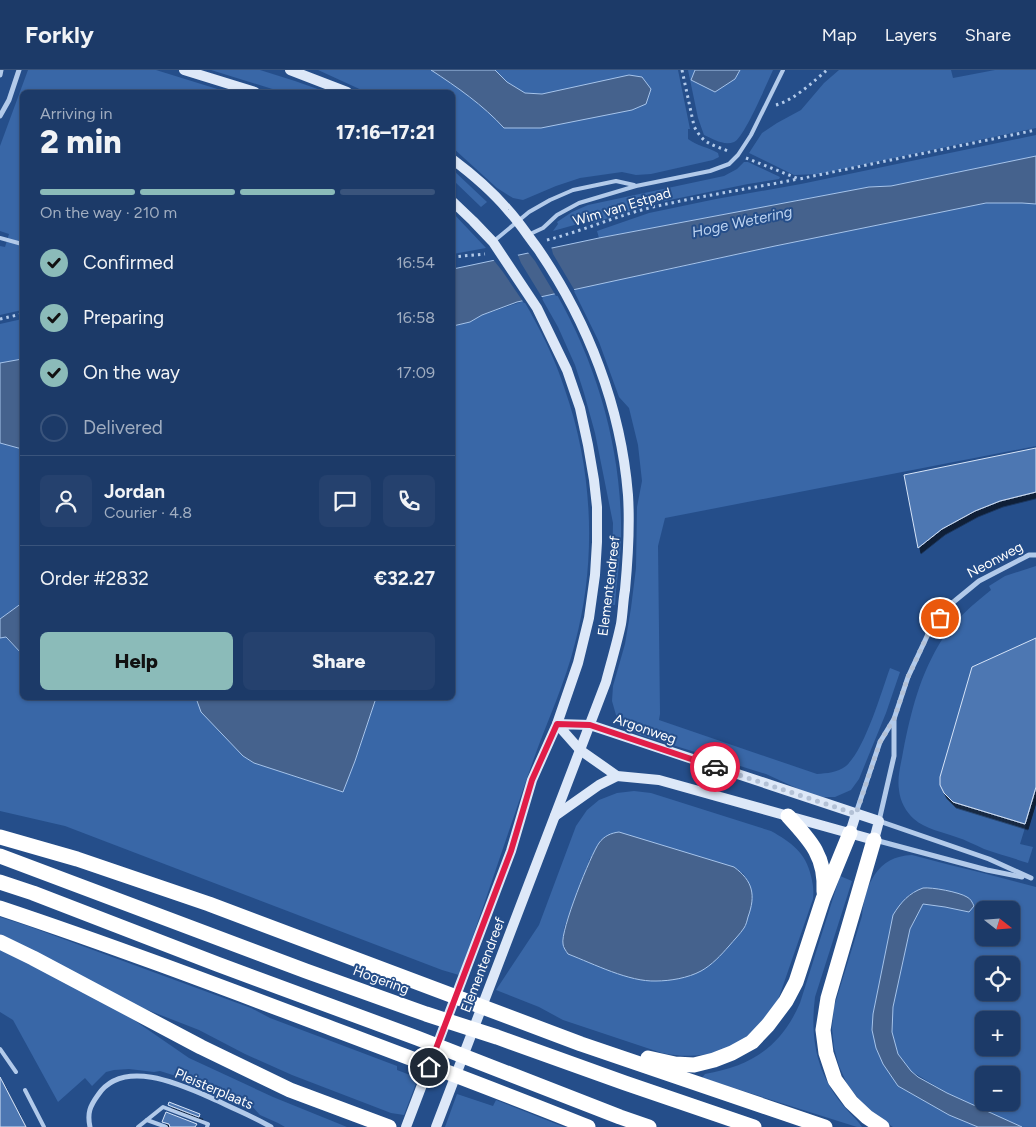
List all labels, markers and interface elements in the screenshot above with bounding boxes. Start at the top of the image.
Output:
text: Forkly [25,20,94,49]
text: Map [822,24,857,46]
text: Layers [885,24,937,46]
text: Share [965,24,1011,46]
text: Arriving in [40,104,112,123]
text: 17:16–17:21 [336,121,435,144]
text: 2 min [40,123,122,161]
street label: Wim van Estpad [571,184,673,230]
text: On the way · 210 m [40,203,177,222]
water label: Hoge Wetering [690,203,794,241]
icon: check [40,249,68,277]
text: Confirmed [83,251,174,274]
text: 16:54 [396,253,435,272]
icon: check [40,304,68,332]
text: Preparing [83,306,164,329]
text: 16:58 [396,308,435,327]
icon: check [40,359,68,387]
text: On the way [83,361,180,384]
text: 17:09 [396,363,435,382]
text: Delivered [83,416,163,439]
button: person [40,475,92,527]
button: chat [319,475,371,527]
button: phone [383,475,435,527]
text: Jordan [104,480,165,503]
text: Courier · 4.8 [104,503,192,522]
street label: Elementendreef [594,534,624,637]
street label: Neonweg [964,538,1026,582]
text: Order #2832 [40,567,149,590]
text: €32.27 [374,567,435,590]
pin [919,597,961,639]
icon: bag [926,604,954,632]
button: Help [40,632,233,690]
button: Share [243,632,435,690]
street label: Argonweg [612,710,678,748]
courier [690,742,740,792]
icon: car [701,753,729,781]
north arrow [975,901,1020,946]
map controls [975,901,1020,1111]
street label: Elementendreef [457,914,509,1015]
button: locate [975,956,1020,1001]
street label: Hogering [351,962,411,998]
button: + [975,1011,1020,1056]
pin [408,1046,450,1088]
icon: home [415,1053,443,1081]
street label: Pleisterplaats [172,1065,256,1113]
button: − [975,1066,1020,1111]

